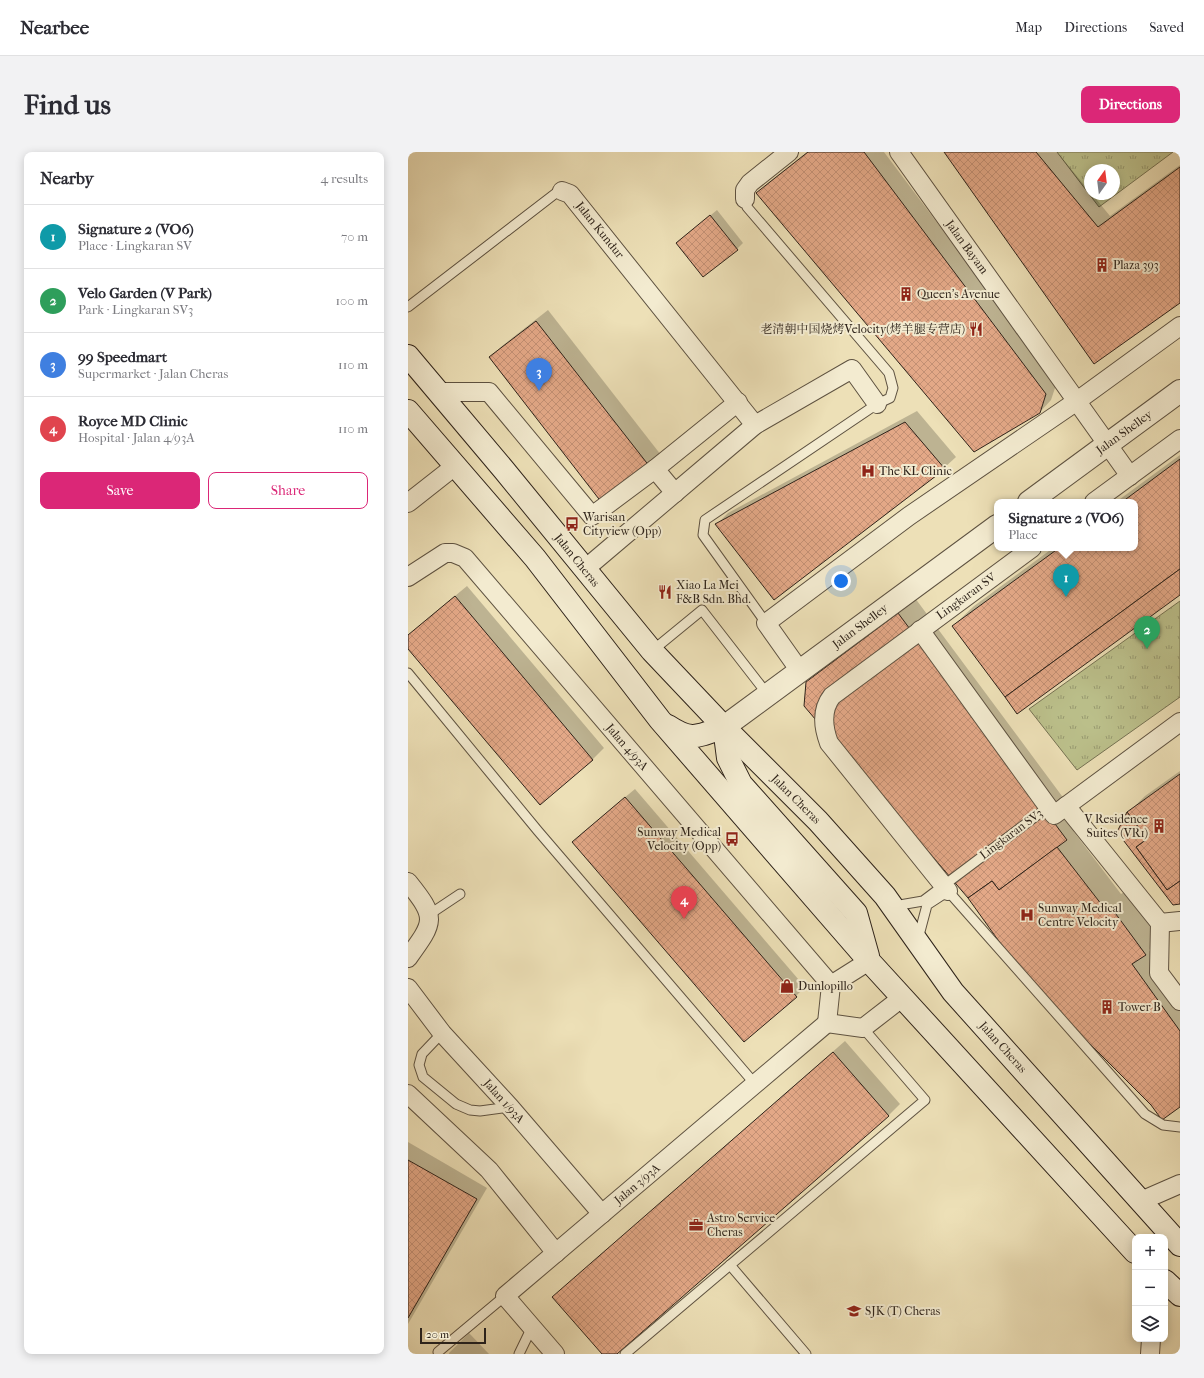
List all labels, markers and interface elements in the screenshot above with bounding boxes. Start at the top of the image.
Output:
text: Nearbee [20,17,89,39]
text: Map [1015,19,1042,36]
text: Directions [1064,19,1127,36]
text: Saved [1149,19,1184,36]
button: Directions [1081,86,1180,123]
text: Find us [24,88,111,121]
north arrow [1084,164,1120,200]
text: Nearby [40,168,94,188]
text: 4 results [321,171,368,186]
street label: Jalan Kundur [572,198,628,262]
street label: Jalan Bayam [942,217,991,277]
text: Signature 2 (VO6) [78,220,194,238]
text: 1 [51,229,55,244]
text: 70 m [341,229,368,244]
text: Place · Lingkaran SV [78,238,192,253]
building icon: Plaza 393 [1094,257,1110,273]
place label: Plaza 393 [1113,258,1159,272]
text: Velo Garden (V Park) [78,284,212,302]
building icon: Queen's Avenue [898,286,914,302]
place label: Queen's Avenue [917,287,1000,301]
text: 2 [50,293,56,308]
text: 100 m [335,293,368,308]
text: Park · Lingkaran SV3 [78,302,193,317]
restaurant icon: 老清朝中国烧烤Velocity(烤羊腿专营店) [968,321,984,337]
place label: 老清朝中国烧烤Velocity(烤羊腿专营店) [761,322,965,336]
text: 99 Speedmart [78,348,167,366]
text: 3 [50,357,56,372]
text: 110 m [338,357,368,372]
pin: 3 [526,358,552,391]
text: Supermarket · Jalan Cheras [78,366,228,381]
street label: Jalan Shelley [1093,407,1155,458]
text: Royce MD Clinic [78,412,188,430]
text: 4 [49,421,57,436]
text: 110 m [338,421,368,436]
text: Hospital · Jalan 4/93A [78,430,195,445]
hospital icon: The KL Clinic [860,463,876,479]
place label: The KL Clinic [879,464,952,478]
button: Save [40,472,200,509]
button: Share [208,472,368,509]
popup [994,499,1138,551]
text: Signature 2 (VO6) [1008,509,1124,527]
place label: Warisan Cityview (Opp) [582,510,661,538]
bus stop icon: Warisan Cityview (Opp) [564,516,580,532]
text: Place [1008,527,1038,542]
street label: Jalan Cheras [551,530,603,590]
pin: 1 [1053,564,1079,597]
street label: Lingkaran SV [934,569,999,622]
your location [831,571,851,591]
place label: Xiao La Mei F&B Sdn. Bhd. [676,578,751,606]
restaurant icon: Xiao La Mei F&B Sdn. Bhd. [657,584,673,600]
street label: Jalan Shelley [829,600,891,652]
pin: 2 [1134,616,1160,649]
street label: Jalan 4/93A [602,720,651,773]
street label: Jalan Cheras [768,771,824,827]
street label: Lingkaran SV3 [977,806,1045,862]
place label: V Residence Suites (VR1) [1084,812,1148,840]
building icon: V Residence Suites (VR1) [1151,818,1167,834]
place label: Sunway Medical Velocity (Opp) [637,825,722,853]
bus stop icon: Sunway Medical Velocity (Opp) [724,831,740,847]
pin: 4 [671,886,697,919]
place label: Sunway Medical Centre Velocity [1038,901,1122,929]
hospital icon: Sunway Medical Centre Velocity [1019,907,1035,923]
shop icon: Dunlopillo [779,978,795,994]
place label: Dunlopillo [798,979,853,993]
building icon: Tower B [1099,999,1115,1015]
place label: Tower B [1118,1000,1161,1014]
street label: Jalan Cheras [976,1018,1030,1076]
street label: Jalan 1/93A [480,1075,528,1126]
street label: Jalan 3/93A [611,1161,663,1208]
place label: Astro Service Cheras [706,1211,775,1239]
office icon: Astro Service Cheras [688,1217,704,1233]
map controls [1132,1234,1168,1342]
button: + [1132,1234,1168,1270]
button: − [1132,1270,1168,1306]
school or university icon: SJK (T) Cheras [846,1303,862,1319]
place label: SJK (T) Cheras [865,1304,941,1318]
button: layers [1132,1306,1168,1342]
scale bar [420,1326,486,1345]
text: 20 m [426,1328,449,1341]

